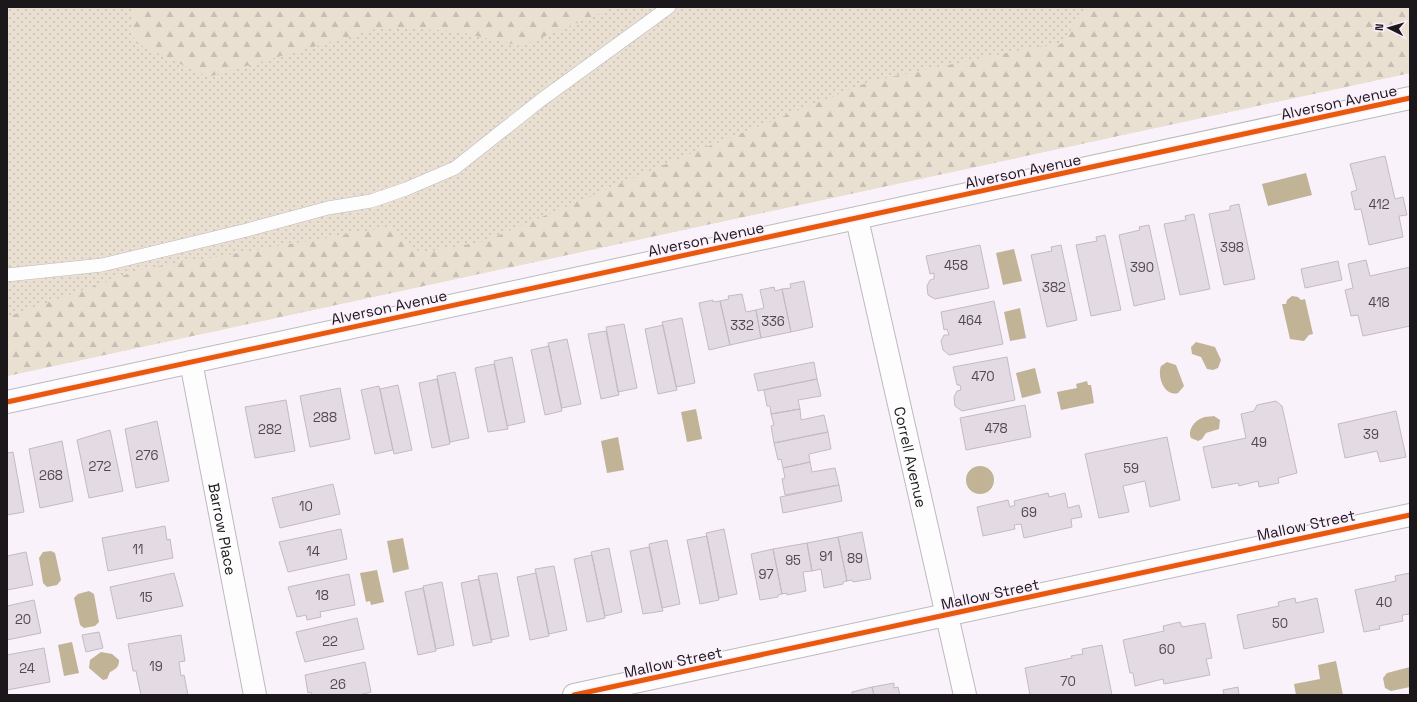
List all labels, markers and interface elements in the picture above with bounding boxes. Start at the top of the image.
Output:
north arrow [1369,8,1409,48]
text: N [1372,23,1386,31]
street label: Alverson Avenue [1279,80,1399,124]
street label: Alverson Avenue [963,149,1083,193]
house number: 412 [1368,196,1390,213]
street label: Alverson Avenue [646,217,766,261]
house number: 398 [1220,239,1244,256]
house number: 458 [944,257,968,274]
house number: 390 [1130,259,1154,276]
house number: 382 [1042,279,1066,296]
street label: Alverson Avenue [329,285,449,329]
house number: 418 [1368,294,1390,311]
house number: 464 [958,312,982,329]
house number: 336 [761,313,785,330]
house number: 332 [730,317,754,334]
house number: 470 [971,368,995,385]
street label: Correll Avenue [890,405,932,509]
house number: 288 [313,409,337,426]
house number: 478 [984,420,1008,437]
house number: 282 [258,421,282,438]
house number: 39 [1363,426,1379,443]
house number: 49 [1251,434,1267,451]
house number: 276 [136,447,159,464]
house number: 272 [89,458,112,475]
house number: 59 [1123,460,1139,477]
house number: 268 [39,467,63,484]
street label: Barrow Place [205,481,241,577]
house number: 10 [299,498,313,515]
house number: 69 [1021,504,1037,521]
street label: Mallow Street [1255,505,1357,545]
house number: 11 [133,541,143,558]
house number: 14 [306,543,320,560]
house number: 91 [819,548,833,565]
house number: 89 [847,550,863,567]
house number: 95 [785,552,801,569]
house number: 97 [758,566,774,583]
street label: Mallow Street [939,574,1041,614]
house number: 18 [315,587,329,604]
house number: 15 [139,589,153,606]
house number: 40 [1376,594,1392,611]
house number: 20 [15,611,31,628]
house number: 50 [1272,615,1288,632]
house number: 22 [322,633,338,650]
house number: 60 [1159,641,1175,658]
street label: Mallow Street [622,642,724,682]
house number: 19 [149,658,163,675]
house number: 24 [19,660,35,677]
house number: 70 [1060,673,1076,690]
house number: 26 [330,676,346,693]

